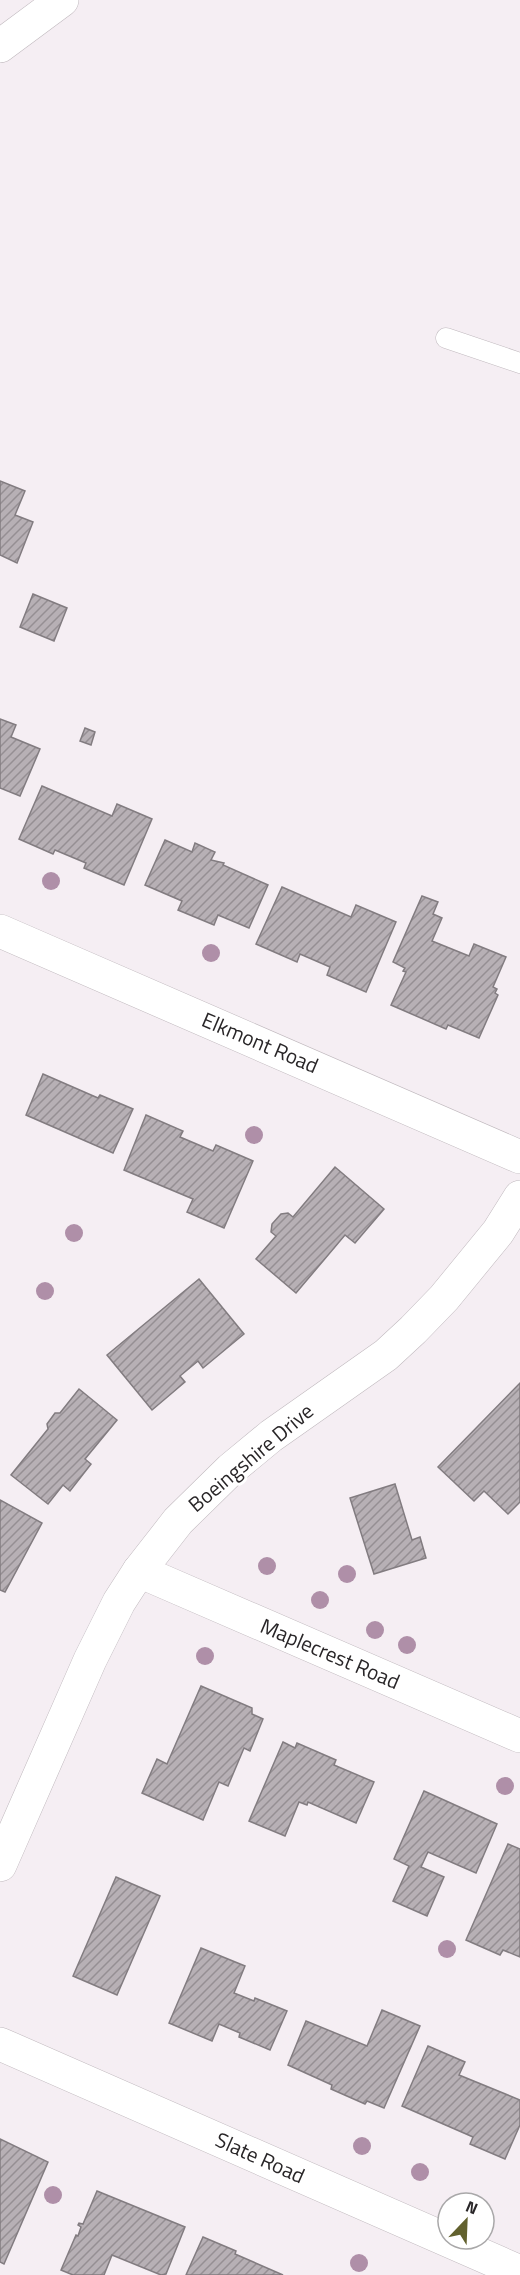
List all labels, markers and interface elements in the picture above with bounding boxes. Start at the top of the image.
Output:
street label: Elkmont Road [197,1003,324,1081]
street label: Boeingshire Drive [181,1395,320,1519]
street label: Maplecrest Road [256,1609,405,1697]
street label: Slate Road [211,2123,310,2191]
north arrow [436,2191,496,2251]
text: N [462,2194,482,2220]

